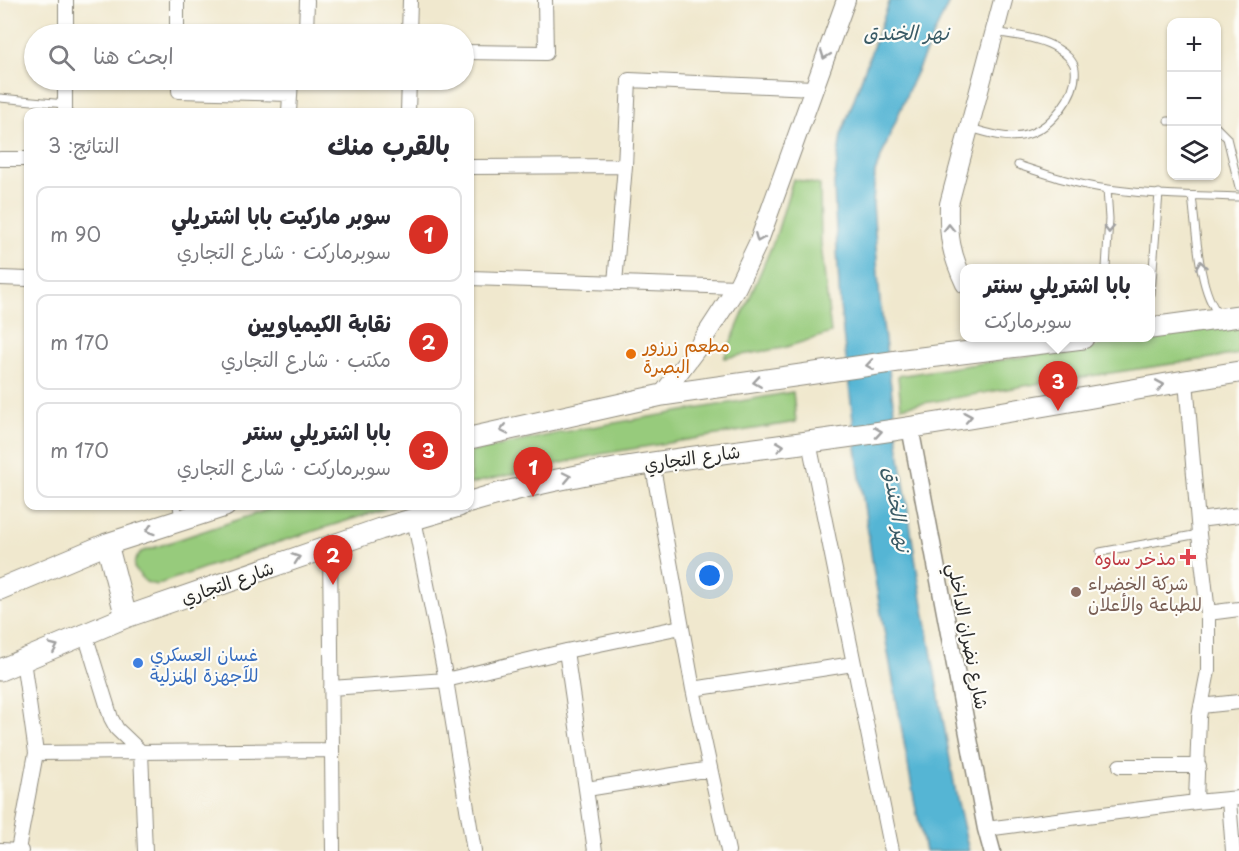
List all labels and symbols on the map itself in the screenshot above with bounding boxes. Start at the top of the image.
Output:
water label: نهر الخندق [863,17,951,47]
one-way arrow [820,49,833,59]
one-way arrow [943,223,955,232]
one-way arrow [1103,224,1115,233]
one-way arrow [754,232,766,243]
one-way arrow [1196,260,1208,270]
place label: مطعم زرزور البصرة [641,331,730,379]
marker: مطعم زرزور البصرة [624,347,638,361]
one-way arrow [866,359,875,371]
pin: 3 [1038,362,1078,411]
one-way arrow [753,375,762,387]
one-way arrow [1155,379,1165,392]
one-way arrow [963,412,972,424]
one-way arrow [499,423,509,436]
one-way arrow [873,426,883,439]
street label: شارع التجاري [642,437,742,478]
one-way arrow [776,440,785,452]
pin: 1 [514,448,552,497]
water label: نهر الخندق [877,464,920,556]
one-way arrow [561,471,571,484]
one-way arrow [145,523,156,535]
pin: 2 [314,536,352,585]
place label: مذخر ساوه [1094,544,1176,571]
marker: مذخر ساوه [1181,550,1195,564]
street label: شارع التجاري [177,553,278,611]
one-way arrow [290,553,301,566]
street label: شارع نضران الداخلي [938,560,996,712]
your location [695,561,724,590]
place label: شركة الخضراء للطباعة والأعلان [1088,569,1202,617]
marker: شركة الخضراء للطباعة والأعلان [1069,585,1083,599]
place label: غسان العسكري للآجهزة المنزلية [150,640,259,688]
one-way arrow [48,642,59,654]
marker: غسان العسكري للآجهزة المنزلية [131,656,145,670]

